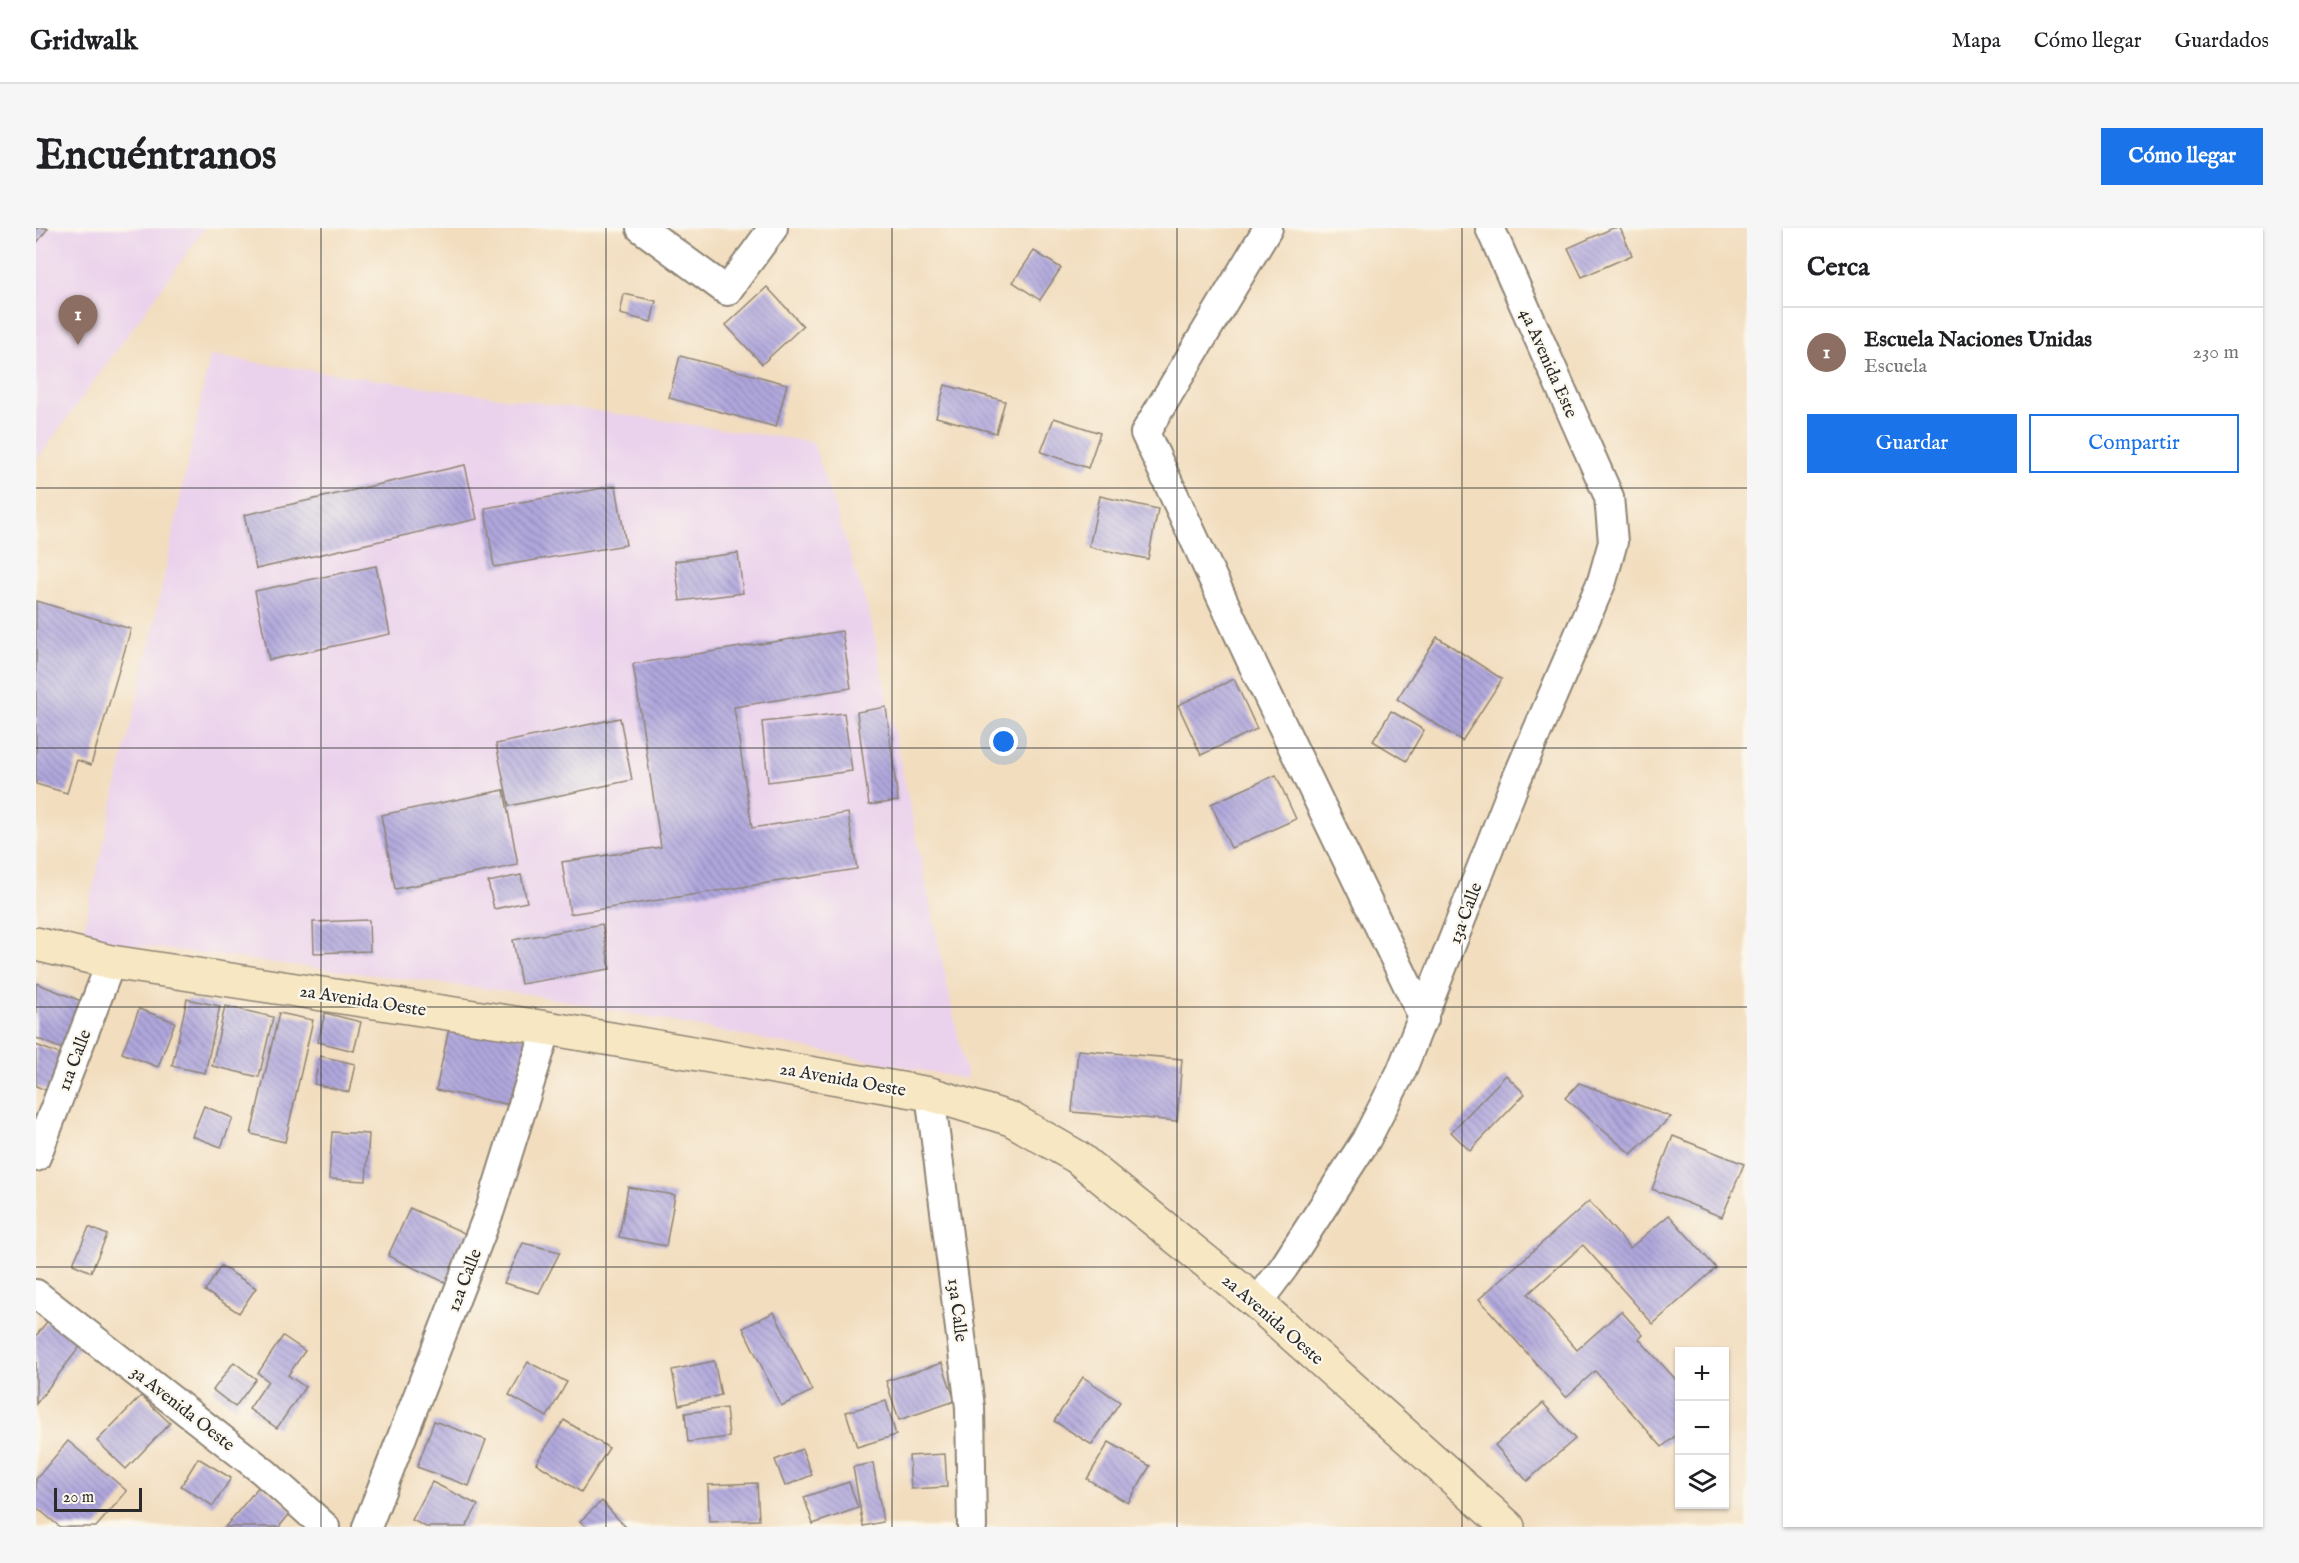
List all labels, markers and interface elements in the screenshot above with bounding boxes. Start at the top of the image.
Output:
text: Gridwalk [30,24,138,59]
text: Mapa [1952,28,2001,55]
text: Cómo llegar [2034,28,2141,55]
text: Guardados [2174,28,2269,55]
button: Cómo llegar [2101,128,2263,185]
text: Encuéntranos [36,130,277,183]
text: Cerca [1807,251,1869,284]
pin: 1 [58,296,98,345]
street label: 4a Avenida Este [1513,305,1582,422]
text: Escuela Naciones Unidas [1864,326,2092,354]
text: 1 [1823,340,1830,365]
text: 230 m [2193,340,2239,365]
text: Escuela [1864,354,1927,379]
button: Guardar [1807,414,2017,473]
button: Compartir [2029,414,2239,473]
your location [989,727,1018,756]
street label: 13a Calle [1444,880,1489,947]
street label: 2a Avenida Oeste [298,980,428,1023]
street label: 11a Calle [53,1027,98,1094]
street label: 2a Avenida Oeste [778,1058,908,1103]
street label: 12a Calle [443,1246,488,1315]
street label: 2a Avenida Oeste [1216,1270,1328,1371]
street label: 13a Calle [941,1277,972,1343]
map controls [1675,1347,1729,1509]
button: + [1675,1347,1729,1401]
street label: 3a Avenida Oeste [125,1361,239,1457]
button: − [1675,1401,1729,1455]
button: layers [1675,1455,1729,1509]
scale bar [54,1485,142,1512]
text: 20 m [63,1488,94,1508]

